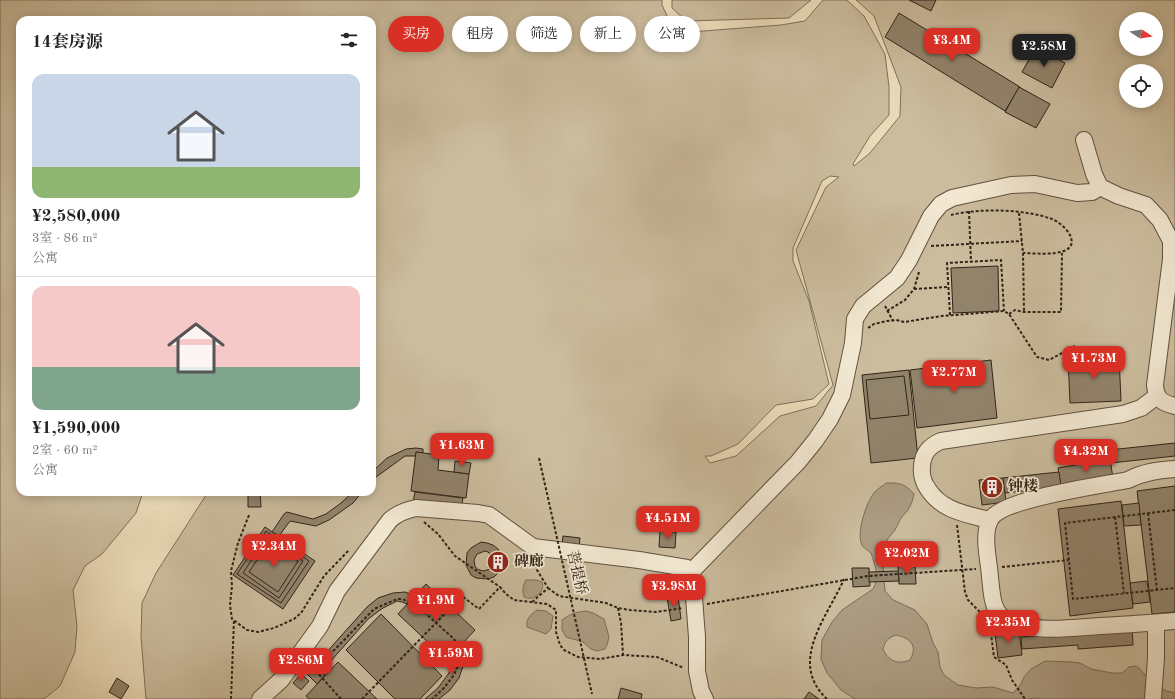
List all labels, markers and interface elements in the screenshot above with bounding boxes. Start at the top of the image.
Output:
north arrow [1119,12,1163,56]
map controls [1119,12,1163,108]
chip: 买房 [388,16,444,52]
chip: 租房 [452,16,508,52]
chip: 筛选 [516,16,572,52]
chip: 新上 [580,16,636,52]
chip: 公寓 [644,16,700,52]
pin: ¥3.4M [924,28,980,62]
icon: filters [338,29,360,51]
text: 14套房源 [32,34,103,51]
text: ¥3.4M [933,34,971,47]
pin: ¥2.58M [1011,34,1077,68]
text: ¥2.58M [1021,40,1067,53]
button: locate [1119,64,1163,108]
icon: home [160,100,232,172]
text: ¥2,580,000 [32,208,120,225]
text: 3室 · 86 m² [32,232,97,245]
text: 公寓 [32,252,58,265]
icon: home [160,312,232,384]
pin: ¥1.73M [1061,346,1127,380]
text: ¥1.73M [1071,352,1117,365]
pin: ¥2.77M [921,360,987,394]
text: ¥2.77M [931,366,977,379]
text: ¥1,590,000 [32,420,120,437]
pin: ¥1.63M [429,433,495,467]
text: ¥1.63M [439,439,485,452]
pin: ¥4.32M [1053,439,1119,473]
text: 2室 · 60 m² [32,444,97,457]
text: ¥4.32M [1063,445,1109,458]
text: 公寓 [32,464,58,477]
building icon: 钟楼 [979,474,1005,500]
place label: 钟楼 [1008,478,1038,495]
pin: ¥4.51M [635,506,701,540]
text: ¥4.51M [645,512,691,525]
pin: ¥2.34M [241,534,307,568]
text: ¥2.34M [251,540,297,553]
pin: ¥2.02M [874,541,940,575]
text: ¥2.02M [884,547,930,560]
building icon: 碑廊 [485,549,511,575]
street label: 菩提桥 [564,549,590,597]
place label: 碑廊 [514,552,544,570]
pin: ¥3.98M [641,574,707,608]
text: ¥3.98M [651,580,697,593]
pin: ¥1.9M [408,588,464,622]
text: ¥1.9M [417,594,455,607]
pin: ¥2.35M [975,610,1041,644]
text: ¥2.35M [985,616,1031,629]
pin: ¥1.59M [418,641,484,675]
text: ¥1.59M [428,647,474,660]
pin: ¥2.86M [268,648,334,682]
text: ¥2.86M [278,654,324,667]

